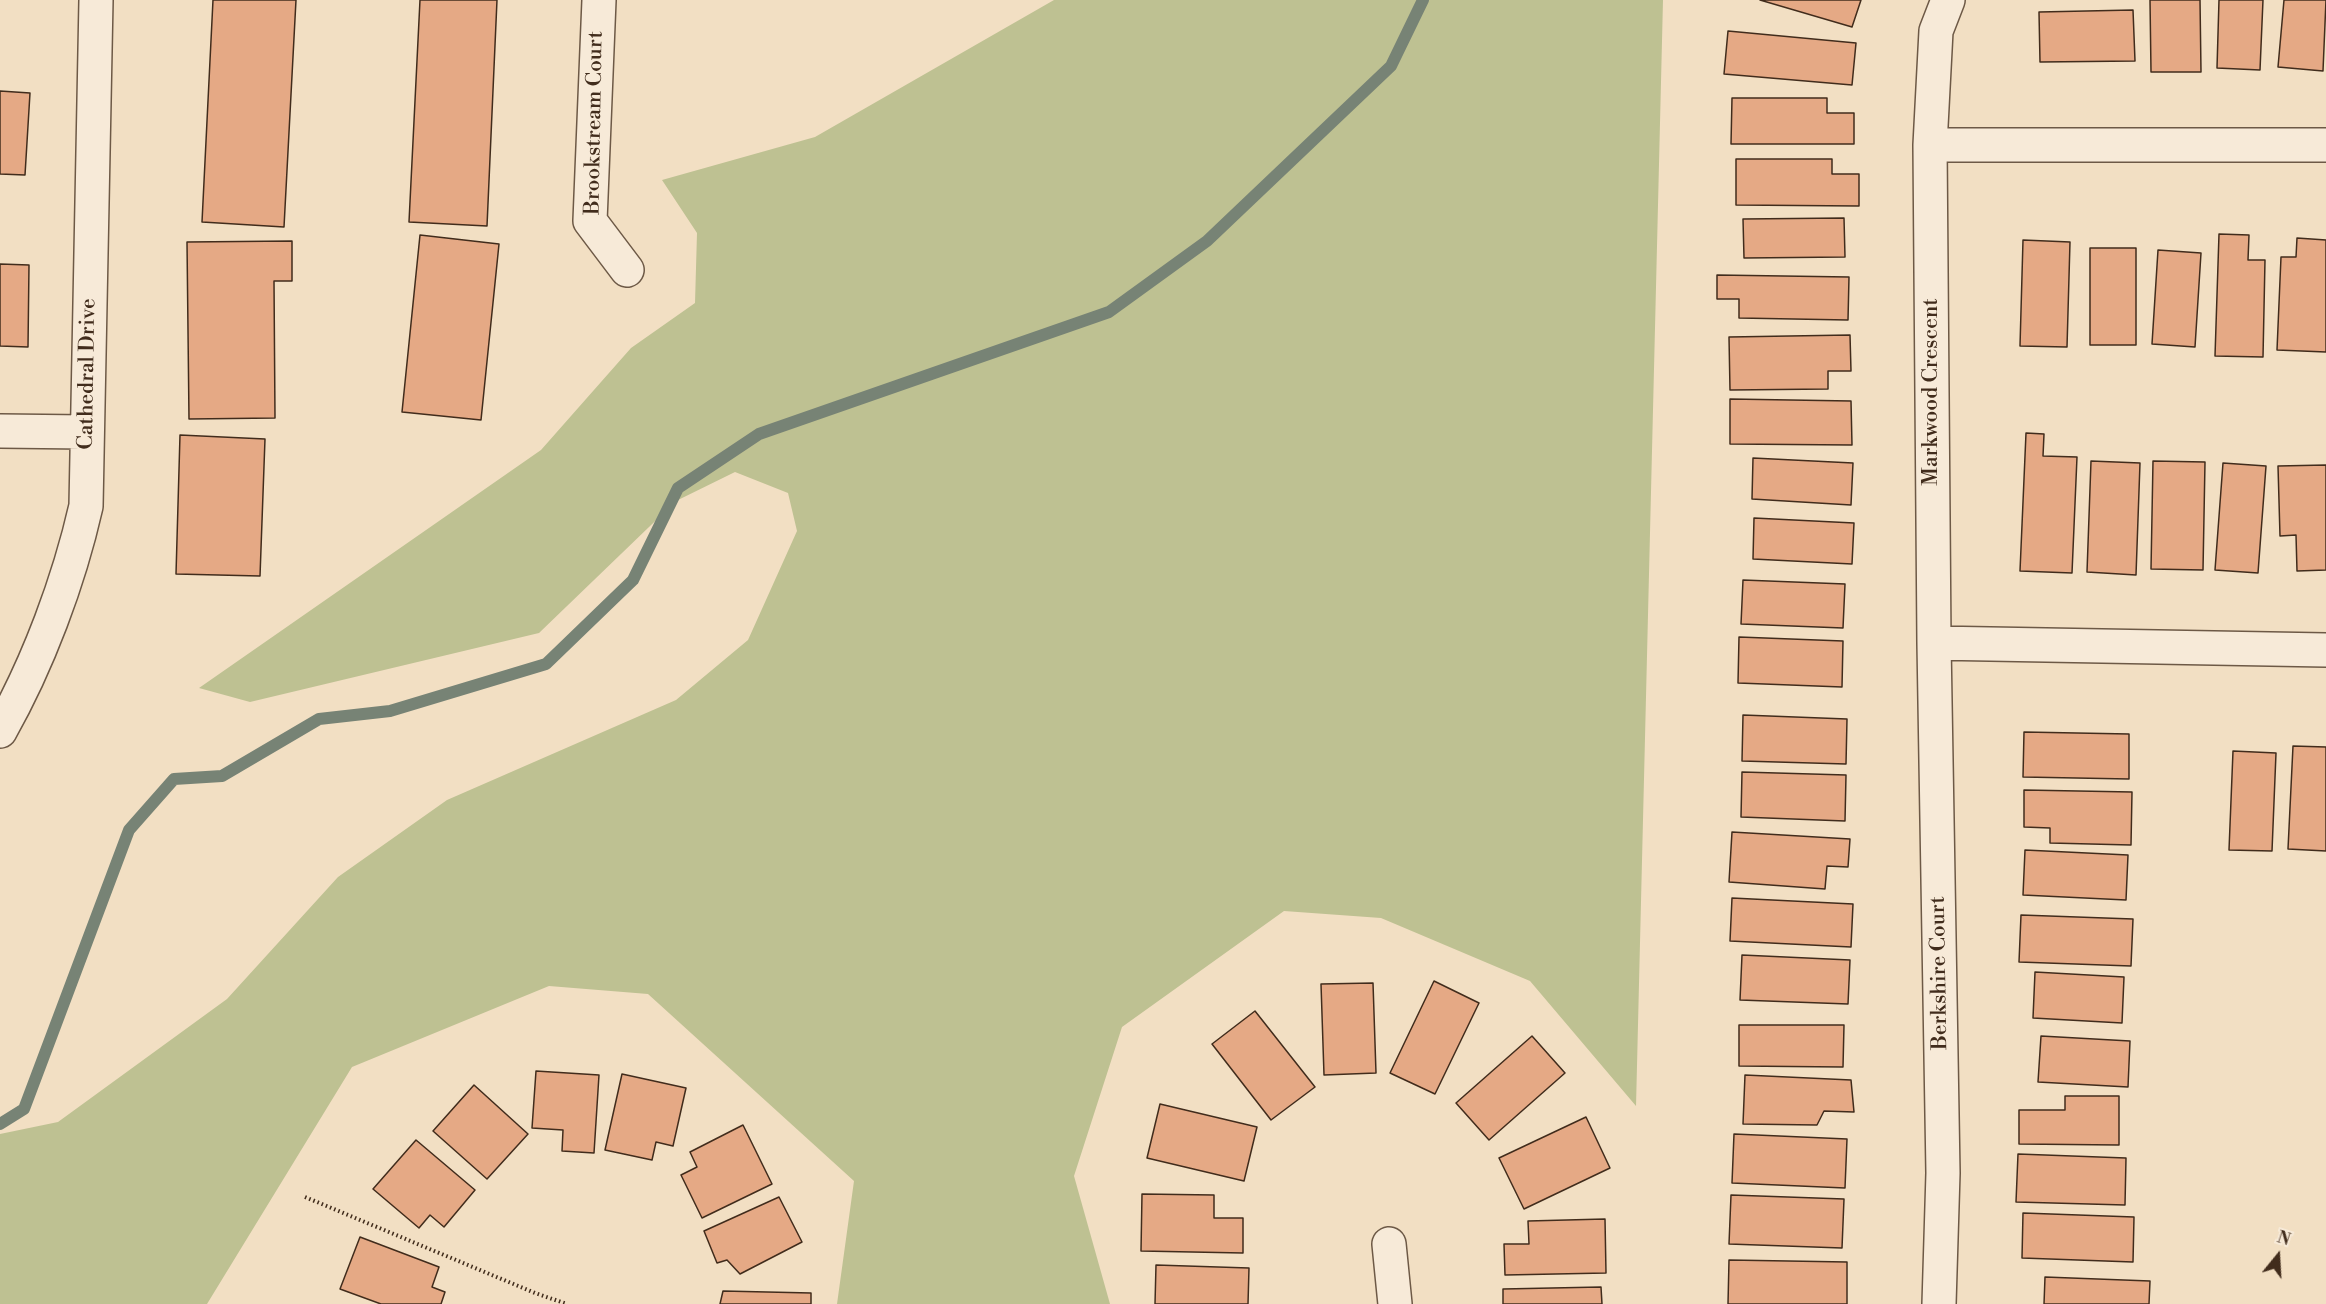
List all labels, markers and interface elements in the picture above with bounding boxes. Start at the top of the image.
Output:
street label: Brookstream Court [581,31,609,215]
street label: Cathedral Drive [74,298,102,450]
street label: Markwood Crescent [1919,298,1945,486]
street label: Berkshire Court [1926,896,1954,1050]
north arrow [2248,1226,2308,1286]
text: N [2274,1227,2293,1250]

